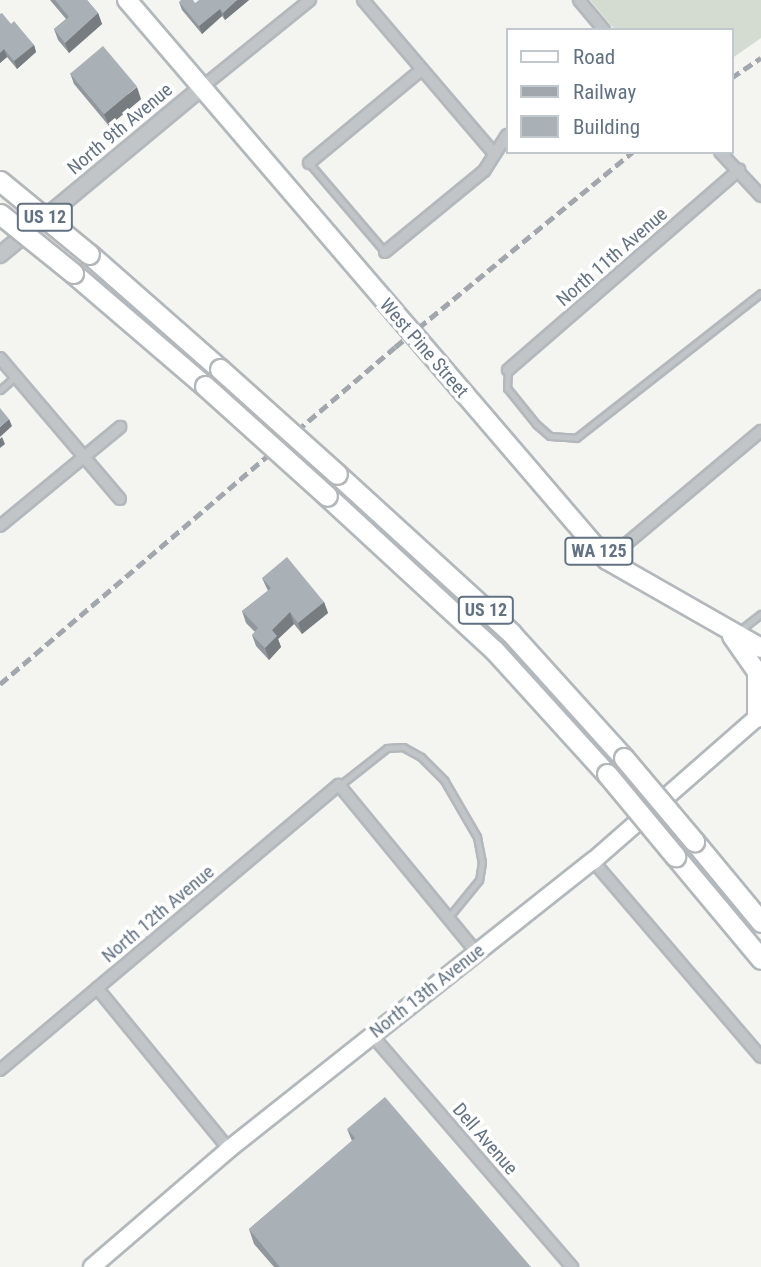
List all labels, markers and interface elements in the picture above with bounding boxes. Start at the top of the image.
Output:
legend [505,28,733,154]
text: Road [573,45,615,69]
street label: North 9th Avenue [63,78,177,180]
text: Railway [573,80,636,104]
text: Building [573,115,640,139]
road number: US 12 [15,202,75,232]
street label: North 11th Avenue [552,203,672,311]
street label: West Pine Street [375,294,473,402]
road number: WA 125 [564,536,634,566]
road number: US 12 [456,596,516,624]
street label: North 12th Avenue [97,860,219,968]
street label: North 13th Avenue [365,939,489,1043]
street label: Dell Avenue [448,1098,522,1180]

